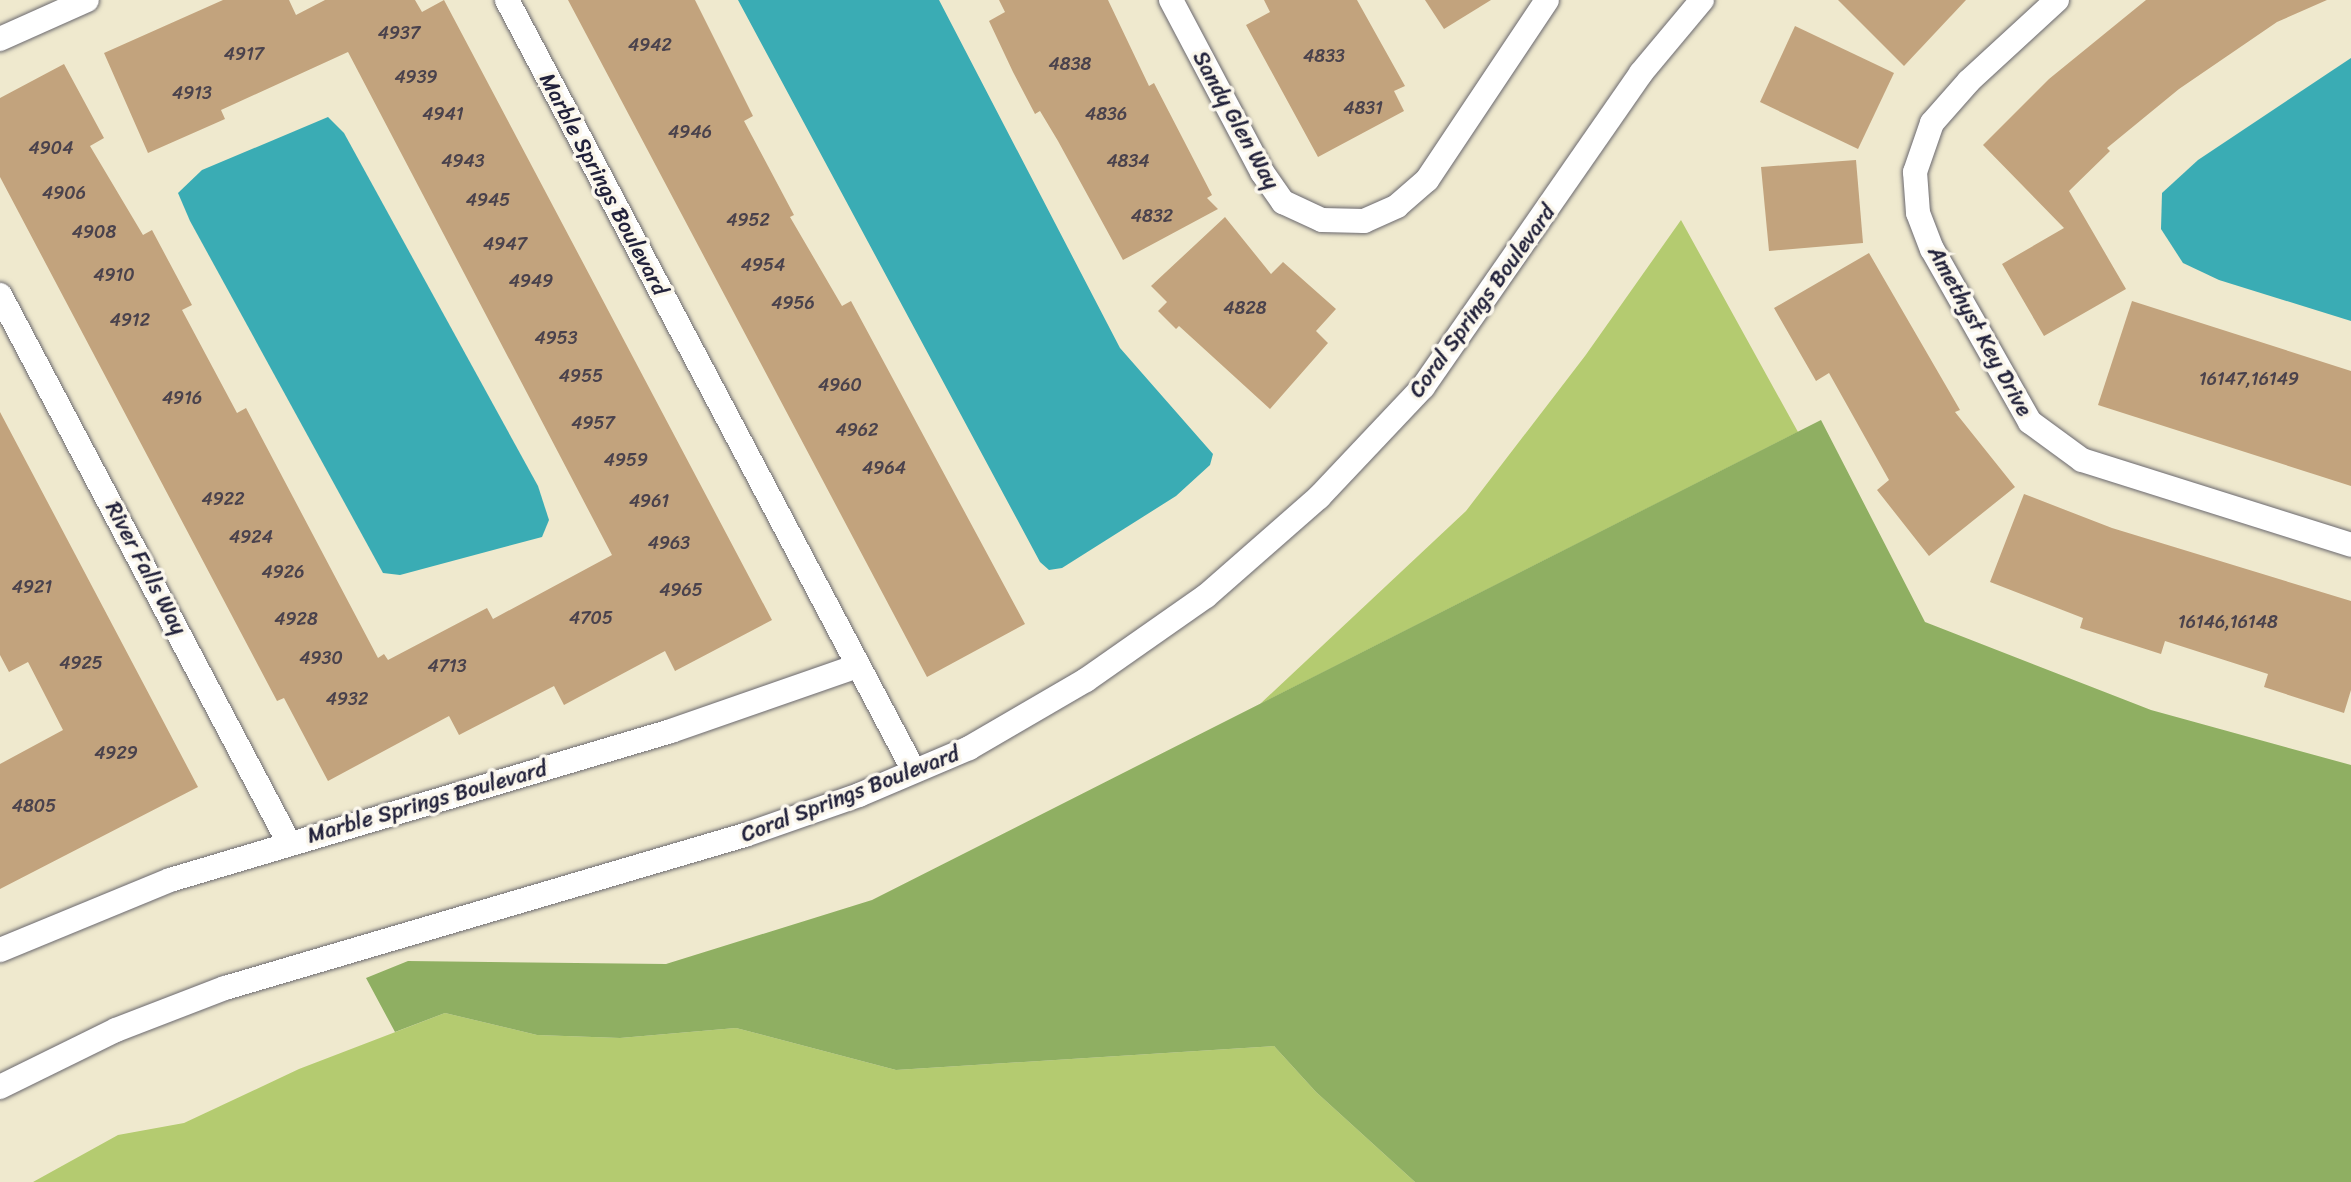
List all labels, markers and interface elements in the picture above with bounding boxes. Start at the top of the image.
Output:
house number: 4937 [378,22,420,44]
house number: 4942 [628,34,672,56]
house number: 4917 [224,43,264,65]
house number: 4833 [1303,45,1345,67]
street label: Sandy Glen Way [1187,46,1285,194]
house number: 4838 [1049,53,1091,75]
house number: 4939 [394,66,438,88]
street label: Marble Springs Boulevard [534,68,674,300]
house number: 4913 [172,82,212,104]
house number: 4831 [1343,97,1383,119]
house number: 4941 [422,103,464,125]
house number: 4836 [1085,103,1127,125]
house number: 4946 [668,121,712,143]
house number: 4904 [29,137,73,159]
house number: 4943 [441,150,485,172]
house number: 4834 [1106,150,1150,172]
house number: 4906 [42,182,86,204]
house number: 4945 [466,189,510,211]
street label: Coral Springs Boulevard [1403,199,1561,403]
house number: 4832 [1131,205,1173,227]
house number: 4952 [726,209,770,231]
house number: 4908 [72,221,116,243]
house number: 4947 [483,233,527,255]
street label: Amethyst Key Drive [1922,241,2038,421]
house number: 4954 [741,254,785,276]
house number: 4910 [93,264,135,286]
house number: 4949 [509,270,553,292]
house number: 4956 [771,292,815,314]
house number: 4828 [1223,297,1267,319]
house number: 4912 [110,309,150,331]
house number: 4953 [534,327,578,349]
house number: 4955 [559,365,603,387]
house number: 16147,16149 [2199,368,2299,390]
house number: 4960 [818,374,862,396]
house number: 4916 [162,387,202,409]
house number: 4957 [571,412,615,434]
house number: 4962 [836,419,878,441]
house number: 4959 [604,449,648,471]
house number: 4964 [862,457,906,479]
house number: 4922 [201,488,245,510]
house number: 4961 [629,490,669,512]
street label: River Falls Way [100,498,192,638]
house number: 4924 [229,526,273,548]
house number: 4963 [648,532,690,554]
house number: 4926 [262,561,304,583]
house number: 4921 [12,576,52,598]
house number: 4965 [659,579,703,601]
house number: 4705 [569,607,613,629]
house number: 4928 [274,608,318,630]
house number: 16146,16148 [2178,611,2278,633]
house number: 4930 [299,647,343,669]
house number: 4925 [59,652,103,674]
house number: 4713 [427,655,467,677]
house number: 4932 [326,688,368,710]
street label: Coral Springs Boulevard [737,740,963,848]
house number: 4929 [94,742,138,764]
street label: Marble Springs Boulevard [304,755,550,849]
house number: 4805 [12,795,56,817]

